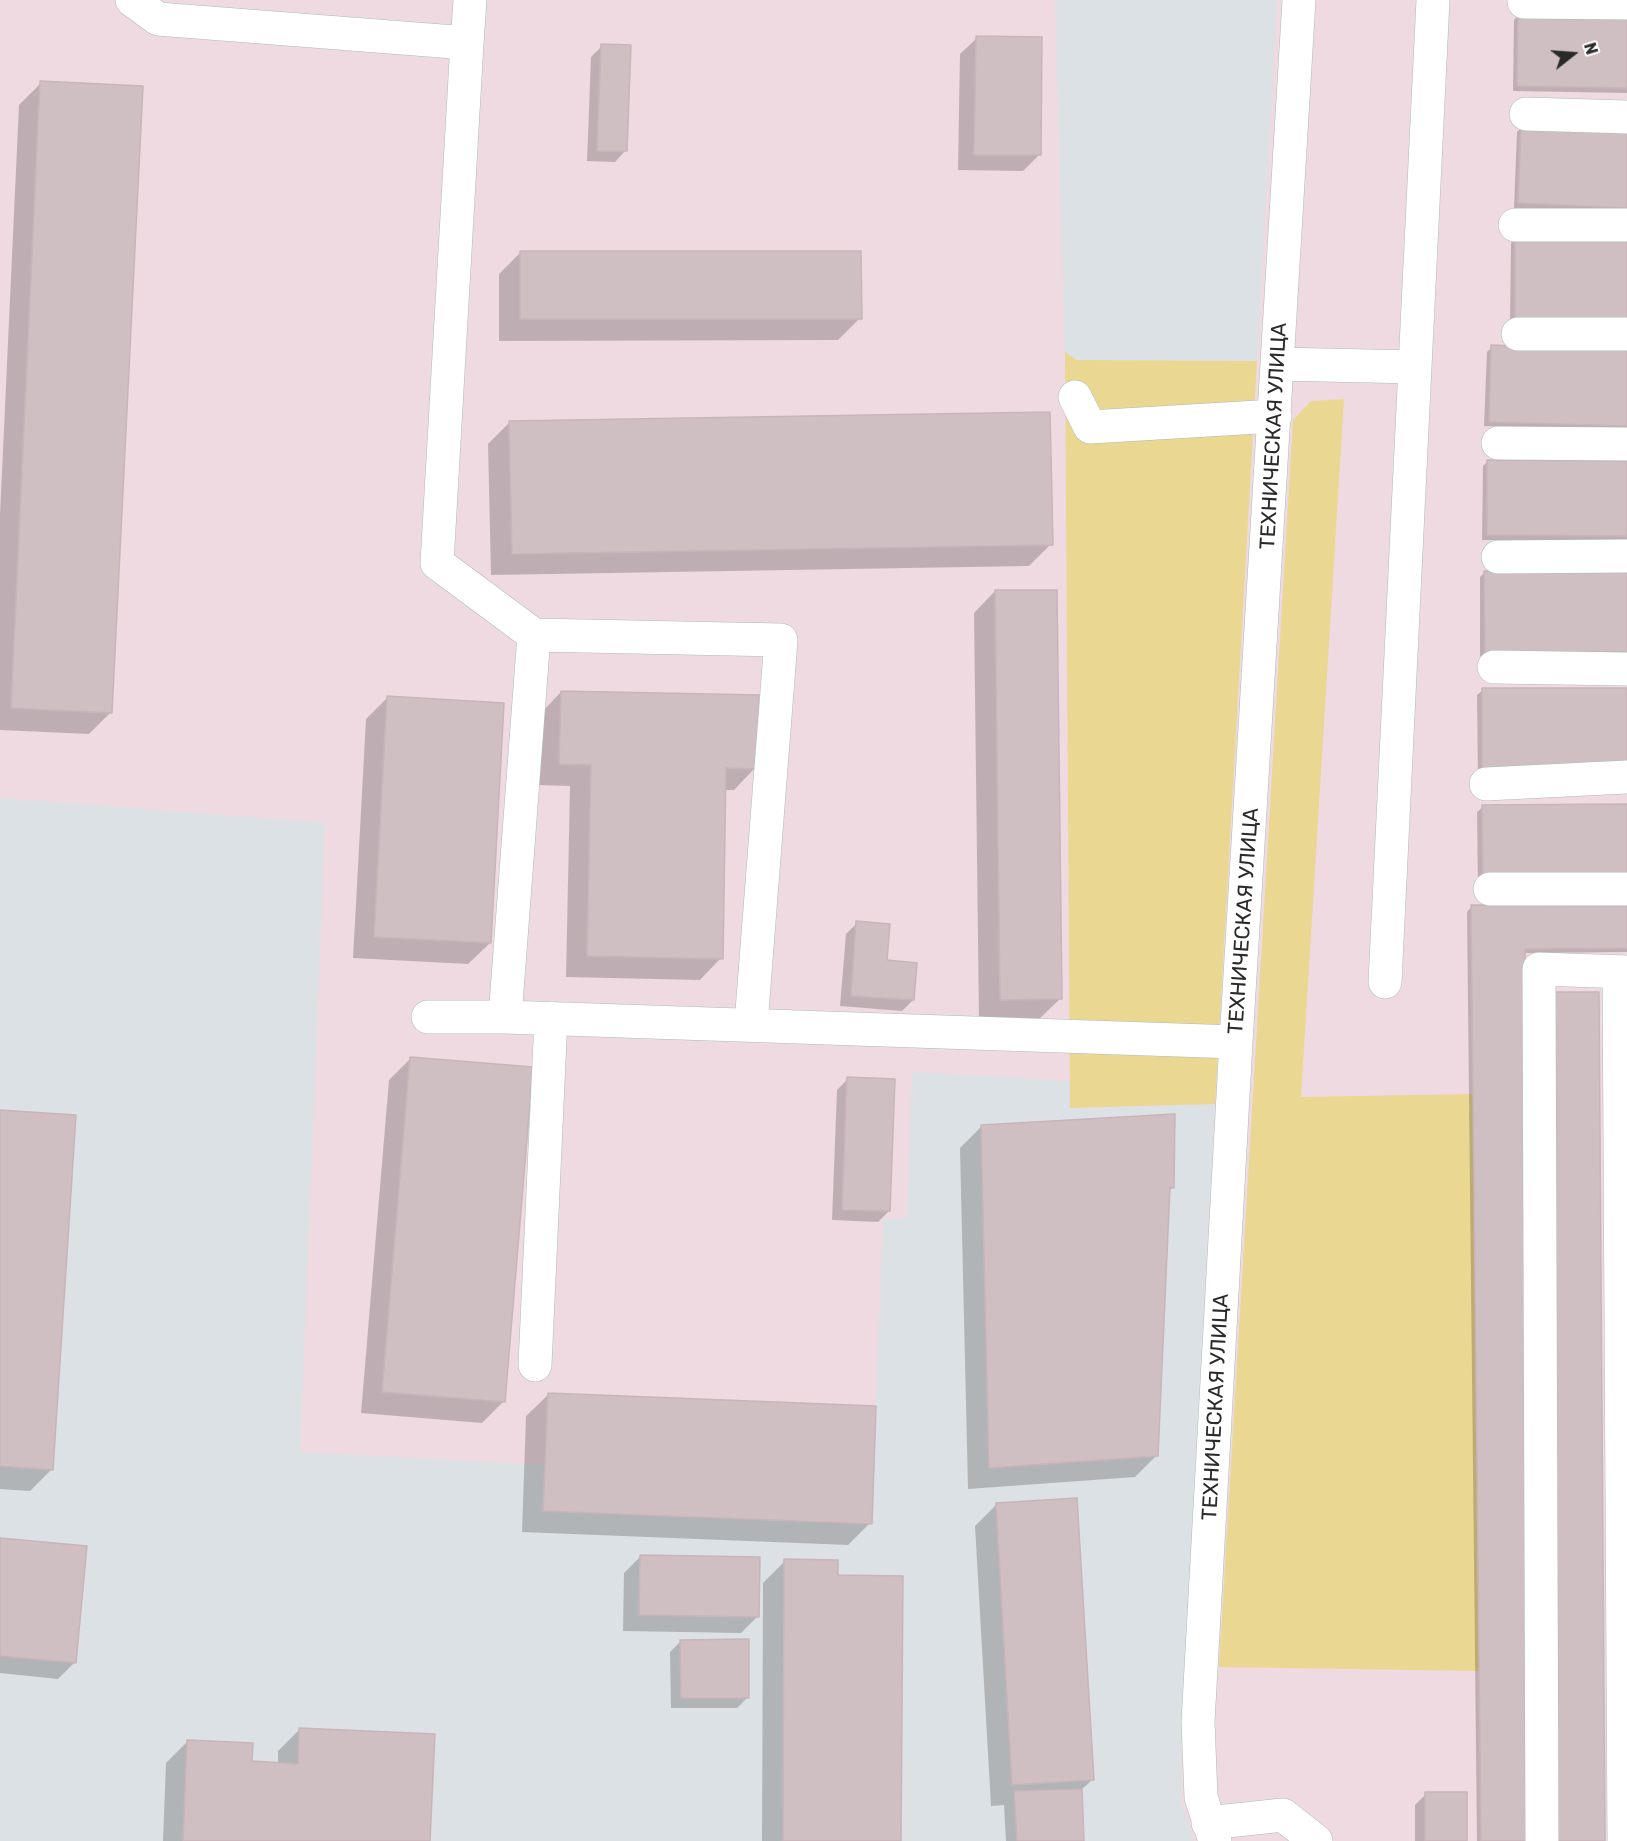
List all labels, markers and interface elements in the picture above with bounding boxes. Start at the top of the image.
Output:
north arrow [1543,24,1603,84]
text: N [1580,40,1601,57]
street label: ТЕХНИЧЕСКАЯ УЛИЦА [1255,322,1293,550]
street label: ТЕХНИЧЕСКАЯ УЛИЦА [1224,807,1264,1035]
street label: ТЕХНИЧЕСКАЯ УЛИЦА [1197,1293,1235,1521]

